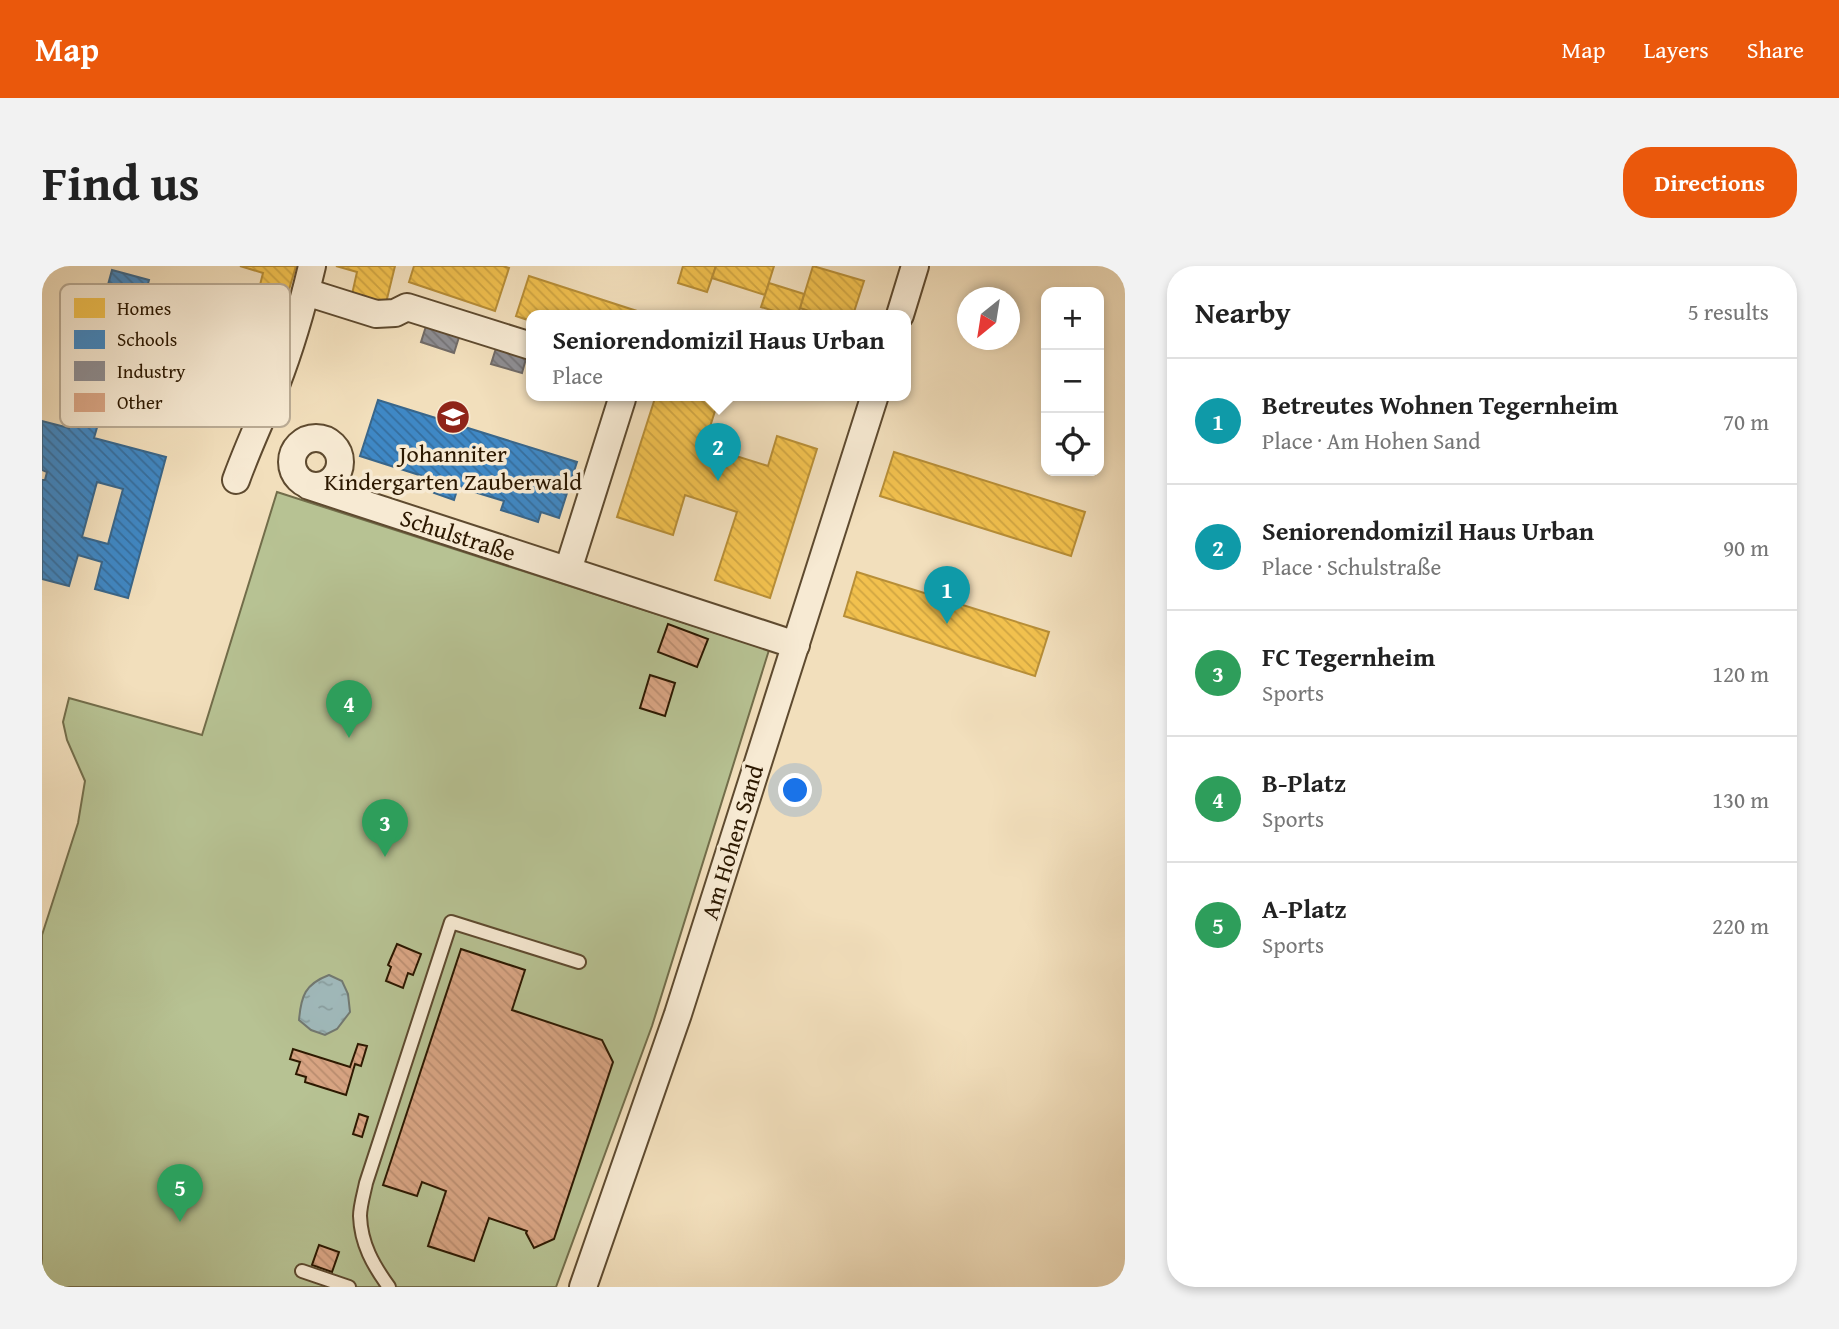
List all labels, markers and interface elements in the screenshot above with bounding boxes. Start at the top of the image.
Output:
text: Map [35,25,99,73]
text: Map [1562,32,1605,67]
text: Layers [1643,32,1709,67]
text: Share [1747,32,1804,67]
text: Find us [42,146,200,218]
button: Directions [1623,147,1797,218]
legend [60,284,290,427]
north arrow [957,287,1020,350]
map controls [1041,287,1104,476]
button: + [1041,287,1104,350]
text: Nearby [1195,290,1291,334]
text: Homes [117,294,171,322]
text: 5 results [1688,295,1769,328]
popup [526,310,911,401]
text: Seniorendomizil Haus Urban [552,320,885,359]
text: Schools [117,325,177,353]
button: − [1041,350,1104,413]
text: Industry [117,357,186,385]
text: Place [552,359,603,392]
text: Betreutes Wohnen Tegernheim [1262,385,1618,424]
text: Other [117,388,163,416]
school or university icon: Johanniter Kindergarten Zauberwald [434,398,472,436]
text: 1 [1212,405,1224,438]
text: 70 m [1723,405,1769,438]
button: locate [1041,413,1104,476]
pin: 2 [695,423,741,481]
text: Place · Am Hohen Sand [1262,424,1480,457]
place label: Johanniter Kindergarten Zauberwald [324,436,582,499]
street label: Schulstraße [396,500,520,570]
text: Seniorendomizil Haus Urban [1262,511,1594,550]
text: 2 [1212,531,1224,564]
text: 90 m [1723,531,1769,564]
text: Place · Schulstraße [1262,550,1441,583]
pin: 1 [924,566,970,624]
text: FC Tegernheim [1262,637,1435,676]
text: 3 [1212,657,1224,690]
text: 120 m [1712,657,1769,690]
text: Sports [1262,676,1324,709]
pin: 4 [326,680,372,738]
street label: Am Hohen Sand [692,760,772,924]
text: B-Platz [1262,763,1346,802]
your location [778,773,812,807]
text: 4 [1212,783,1224,816]
text: 130 m [1712,783,1769,816]
pin: 3 [362,799,408,857]
text: Sports [1262,802,1324,835]
text: A-Platz [1262,889,1347,928]
text: 5 [1212,909,1224,942]
text: 220 m [1712,909,1769,942]
text: Sports [1262,928,1324,961]
pin: 5 [157,1164,203,1222]

